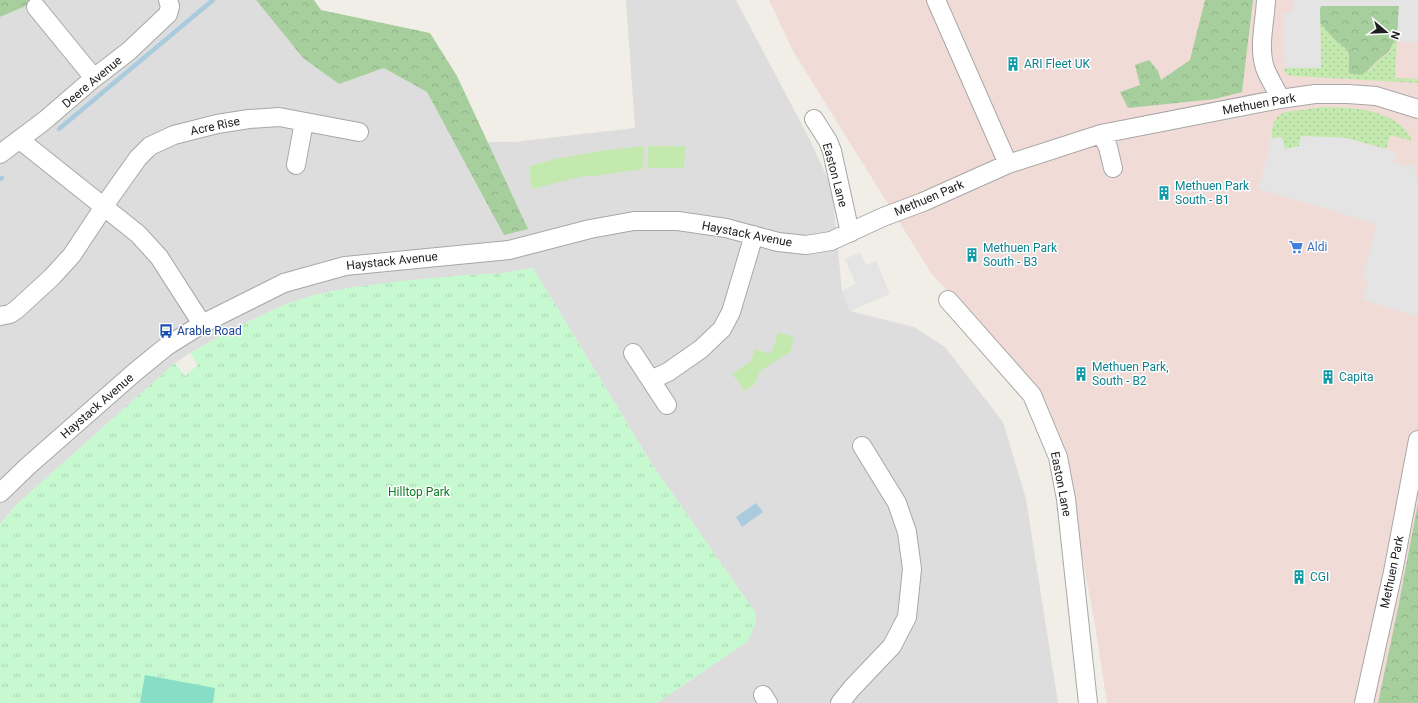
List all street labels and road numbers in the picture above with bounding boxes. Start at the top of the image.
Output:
street label: Deere Avenue [59,53,125,111]
street label: Methuen Park [1221,91,1298,117]
street label: Acre Rise [189,114,241,138]
street label: Easton Lane [820,141,850,209]
street label: Methuen Park [892,177,967,219]
street label: Haystack Avenue [701,218,793,250]
street label: Haystack Avenue [346,249,438,273]
street label: Haystack Avenue [58,371,136,441]
street label: Easton Lane [1048,450,1074,518]
street label: Methuen Park [1377,533,1407,610]

